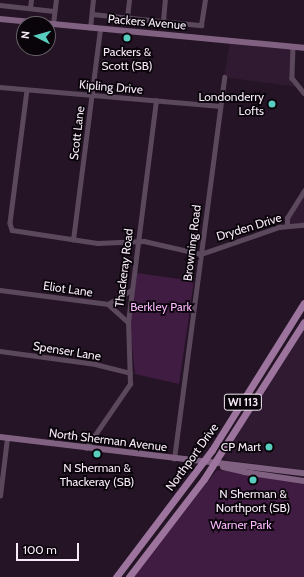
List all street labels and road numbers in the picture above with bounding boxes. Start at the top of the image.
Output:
street label: Packers Avenue [107,11,187,33]
street label: Kipling Drive [79,77,143,97]
street label: Scott Lane [67,105,87,161]
street label: Browning Road [180,204,204,282]
street label: Dryden Drive [215,210,283,244]
street label: Thackeray Road [112,228,136,308]
street label: Eliot Lane [42,278,94,300]
street label: Spenser Lane [32,339,102,363]
road number: WI 113 [223,393,263,411]
street label: Northport Drive [163,420,221,494]
street label: North Sherman Avenue [48,426,168,454]

